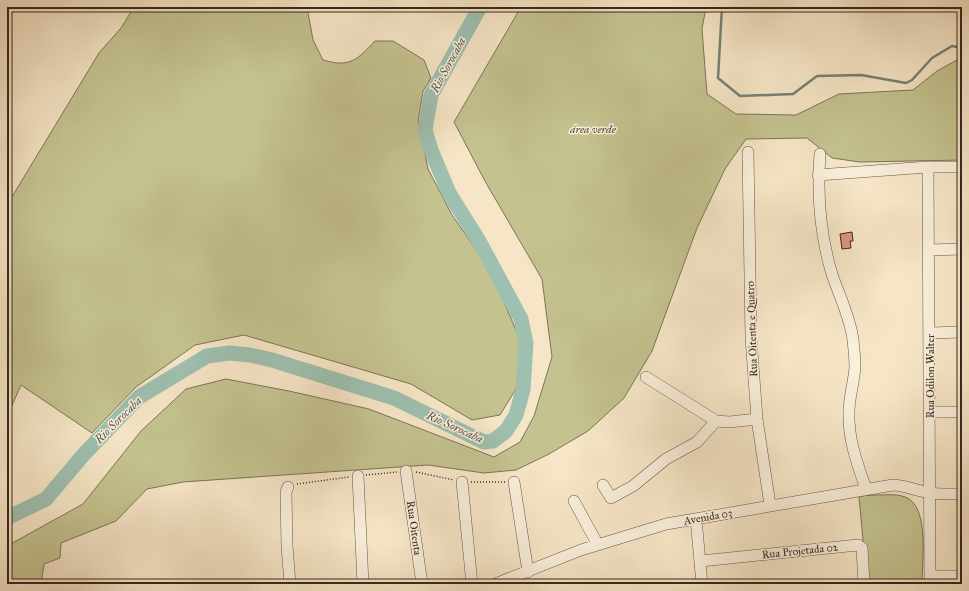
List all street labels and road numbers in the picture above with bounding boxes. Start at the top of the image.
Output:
street label: Rua Oitenta e Quatro [744,280,760,377]
street label: Rua Odilon Walter [924,333,937,418]
street label: Rua Oitenta [404,500,424,556]
street label: Avenida 03 [682,506,733,528]
street label: Rua Projetada 02 [761,540,839,561]

